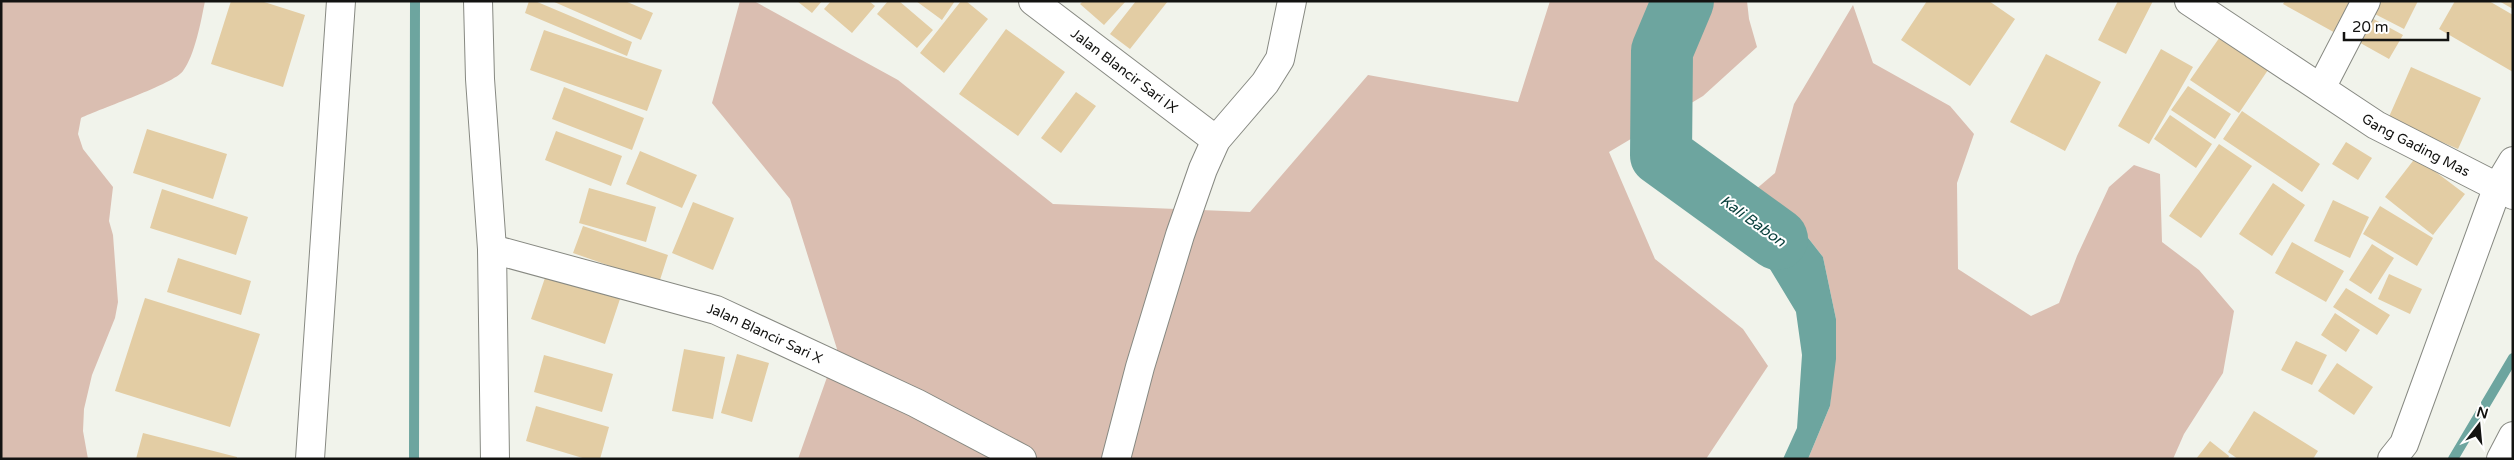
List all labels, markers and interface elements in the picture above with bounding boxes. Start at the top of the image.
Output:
scale bar [2344,10,2448,42]
text: 20 m [2352,18,2389,36]
street label: Jalan Blancir Sari IX [1068,25,1181,117]
street label: Gang Gading Mas [2359,110,2473,180]
water label: Kali Babon [1717,191,1790,251]
street label: Jalan Blancir Sari X [705,299,825,367]
north arrow [2454,400,2504,450]
text: N [2475,403,2490,423]

